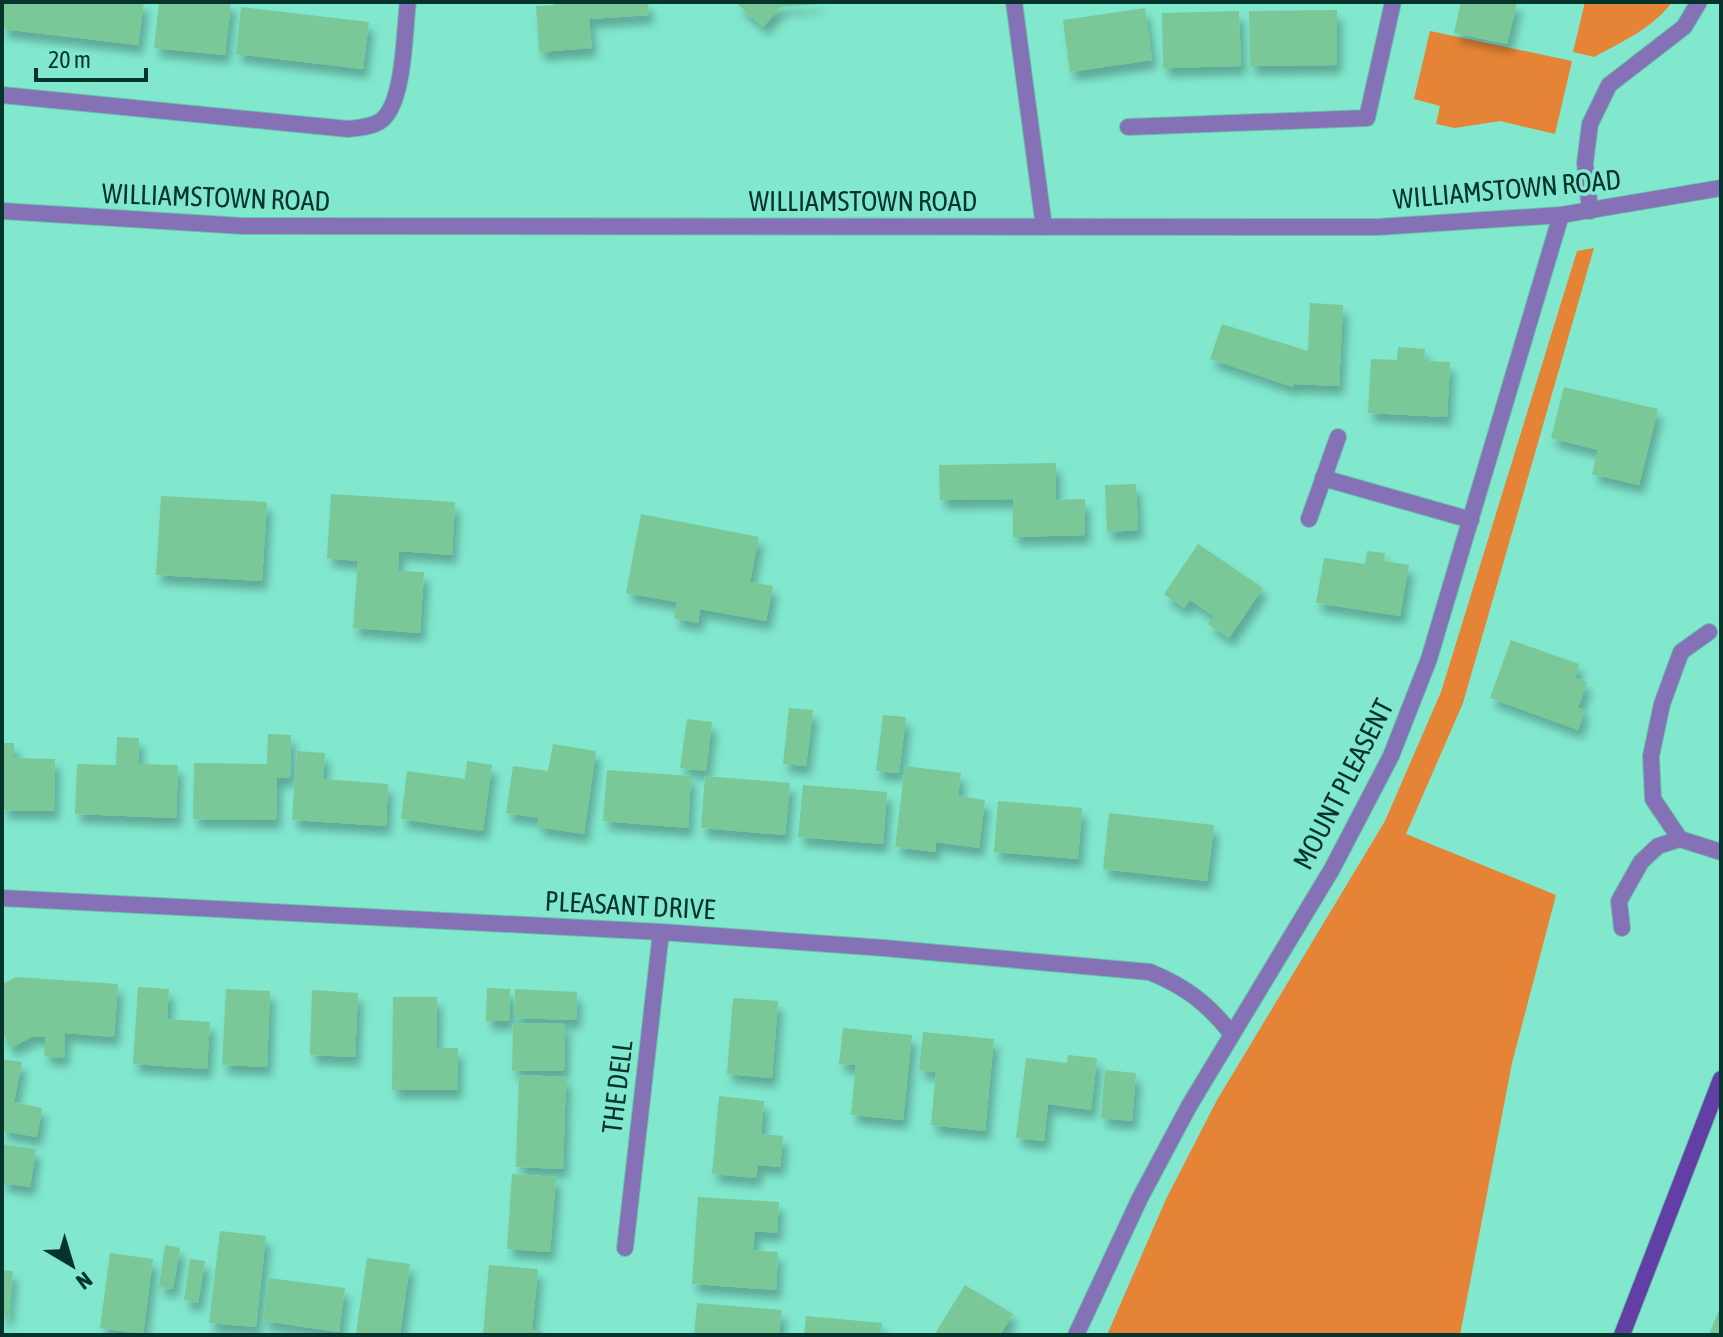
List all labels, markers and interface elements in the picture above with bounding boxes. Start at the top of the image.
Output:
scale bar [36,32,146,82]
text: 20 m [48,46,91,73]
street label: WILLIAMSTOWN ROAD [1392,163,1622,215]
street label: WILLIAMSTOWN ROAD [101,177,331,217]
street label: WILLIAMSTOWN ROAD [749,185,977,217]
street label: MOUNT PLEASENT [1286,693,1400,875]
street label: PLEASANT DRIVE [544,885,716,925]
street label: THE DELL [595,1038,639,1135]
north arrow [32,1225,112,1305]
text: N [71,1267,97,1295]

